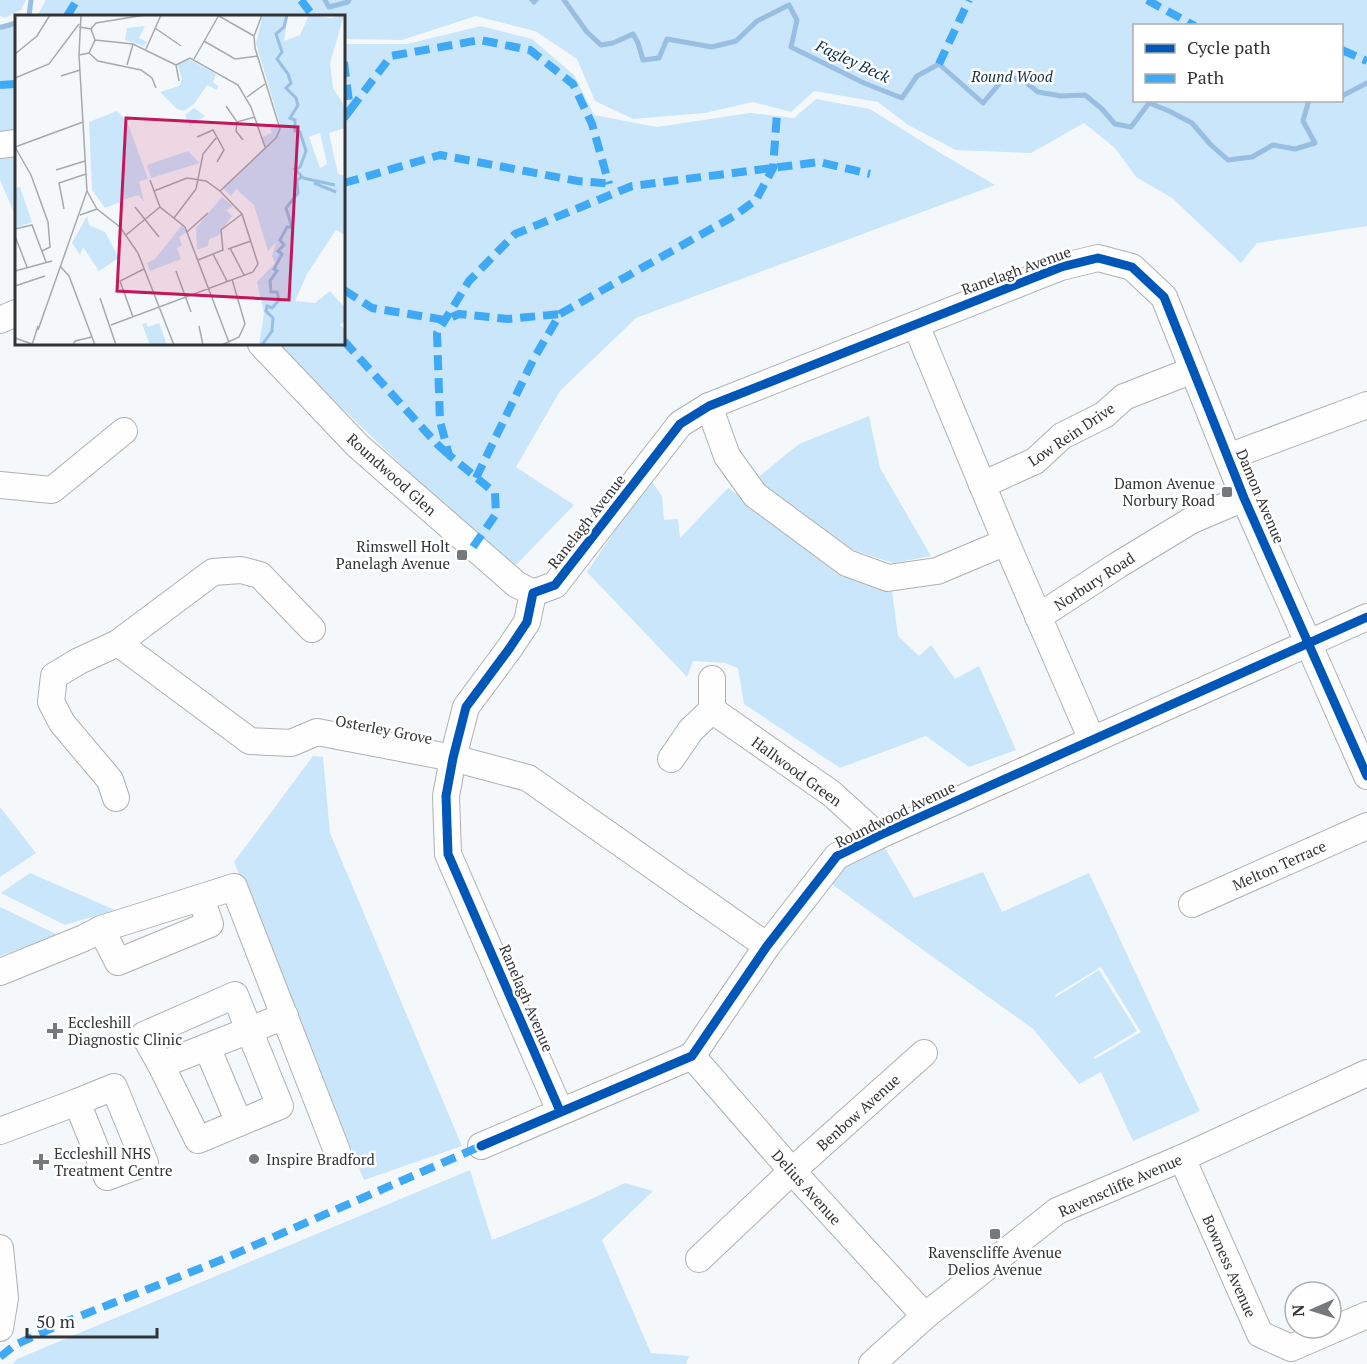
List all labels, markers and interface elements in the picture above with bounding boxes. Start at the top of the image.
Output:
inset map [15,15,345,345]
legend [1133,24,1343,102]
water label: Fagley Beck [812,34,894,88]
text: Cycle path [1187,35,1271,59]
text: Path [1187,65,1224,89]
park label: Round Wood [970,66,1054,86]
street label: Ranelagh Avenue [959,241,1073,299]
street label: Low Rein Drive [1024,398,1118,470]
street label: Roundwood Glen [343,428,441,520]
street label: Damon Avenue [1232,446,1290,546]
street label: Ranelagh Avenue [543,470,629,572]
place label: Damon Avenue Norbury Road [1114,473,1215,510]
marker: Damon Avenue Norbury Road [1220,485,1234,499]
place label: Rimswell Holt Panelagh Avenue [336,536,450,573]
street label: Norbury Road [1050,547,1138,615]
marker: Rimswell Holt Panelagh Avenue [455,548,469,562]
street label: Osterley Grove [334,710,434,748]
street label: Hallwood Green [748,731,846,811]
street label: Roundwood Avenue [831,776,959,852]
street label: Melton Terrace [1229,835,1329,895]
street label: Ranelagh Avenue [495,941,559,1055]
place label: Eccleshill Diagnostic Clinic [68,1012,182,1049]
marker: Eccleshill Diagnostic Clinic [46,1022,64,1040]
street label: Benbow Avenue [812,1069,904,1155]
place label: Eccleshill NHS Treatment Centre [54,1143,173,1180]
street label: Delius Avenue [768,1145,846,1229]
place label: Inspire Bradford [266,1149,375,1169]
street label: Ravenscliffe Avenue [1055,1149,1185,1221]
marker: Inspire Bradford [247,1152,261,1166]
marker: Eccleshill NHS Treatment Centre [32,1153,50,1171]
street label: Bowness Avenue [1198,1212,1262,1320]
marker: Ravenscliffe Avenue Delios Avenue [988,1227,1002,1241]
place label: Ravenscliffe Avenue Delios Avenue [928,1242,1062,1279]
north arrow [1283,1280,1343,1340]
scale bar [27,1301,158,1339]
text: N [1287,1304,1309,1317]
text: 50 m [36,1309,76,1333]

